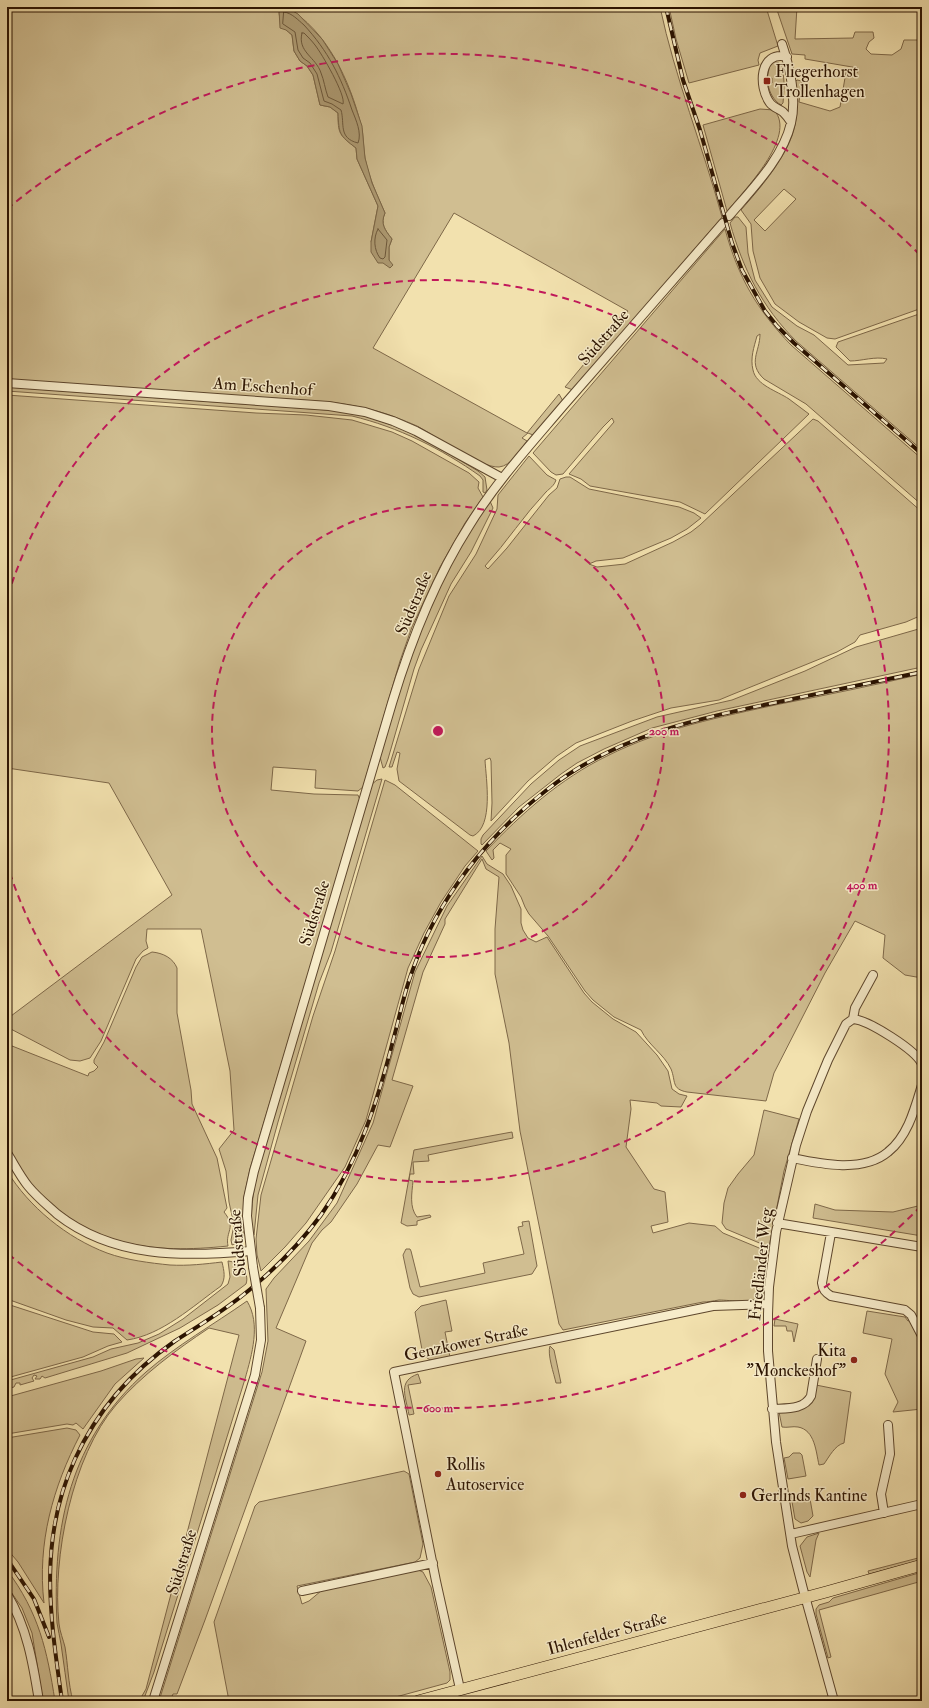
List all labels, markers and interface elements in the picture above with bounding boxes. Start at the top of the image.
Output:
place label: Fliegerhorst Trollenhagen [775,61,865,102]
marker: Fliegerhorst Trollenhagen [762,76,772,86]
street label: Südstraße [573,305,633,370]
street label: Am Eschenhof [211,372,316,401]
street label: Südstraße [391,568,436,638]
centre of rings [431,724,445,738]
text: 200 m [649,724,680,739]
street label: Südstraße [295,878,334,948]
text: 400 m [846,878,878,893]
street label: Friedländer Weg [744,1206,777,1321]
street label: Südstraße [224,1208,251,1277]
street label: Genzkower Straße [402,1319,530,1366]
place label: Kita "Monckeshof" [746,1340,847,1381]
marker: Kita "Monckeshof" [849,1355,859,1365]
text: 600 m [423,1401,454,1416]
place label: Rollis Autoservice [445,1454,524,1495]
marker: Rollis Autoservice [433,1469,443,1479]
place label: Gerlinds Kantine [751,1485,867,1506]
marker: Gerlinds Kantine [738,1490,748,1500]
street label: Südstraße [162,1527,201,1597]
street label: Ihlenfelder Straße [545,1607,669,1660]

